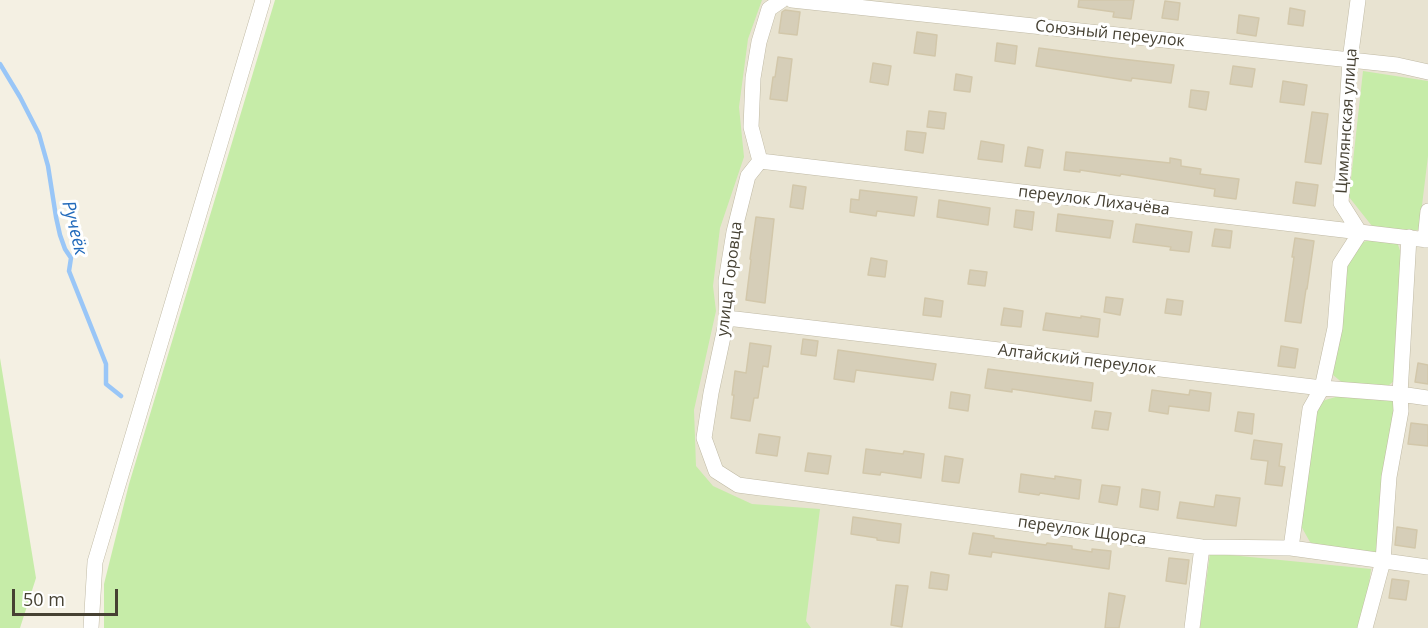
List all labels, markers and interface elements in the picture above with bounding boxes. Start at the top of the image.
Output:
street label: Союзный переулок [1034,17,1186,51]
street label: Цимлянская улица [1332,48,1362,194]
street label: переулок Лихачёва [1017,182,1171,220]
water label: Ручеёк [57,199,91,257]
street label: улица Горовца [713,220,747,338]
street label: Алтайский переулок [997,341,1157,379]
street label: переулок Щорса [1017,512,1147,550]
scale bar [15,577,122,615]
text: 50 m [23,587,65,611]

